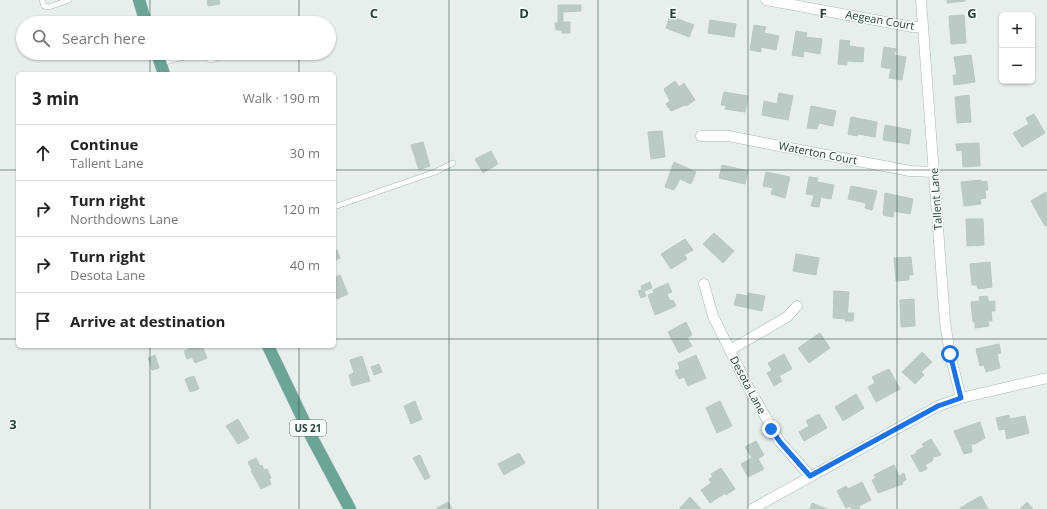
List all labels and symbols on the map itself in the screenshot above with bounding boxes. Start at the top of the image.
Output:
text: C [370,4,378,22]
text: D [519,4,529,22]
text: E [669,4,677,22]
text: F [819,4,827,22]
text: G [967,4,977,22]
street label: Aegean Court [844,6,916,33]
street label: Waterton Court [778,138,859,167]
street label: Tallent Lane [926,167,945,231]
route start [941,345,959,363]
street label: Desota Lane [727,353,770,416]
text: 3 [9,415,17,433]
road number: US 21 [290,420,326,436]
route end [762,420,780,438]

